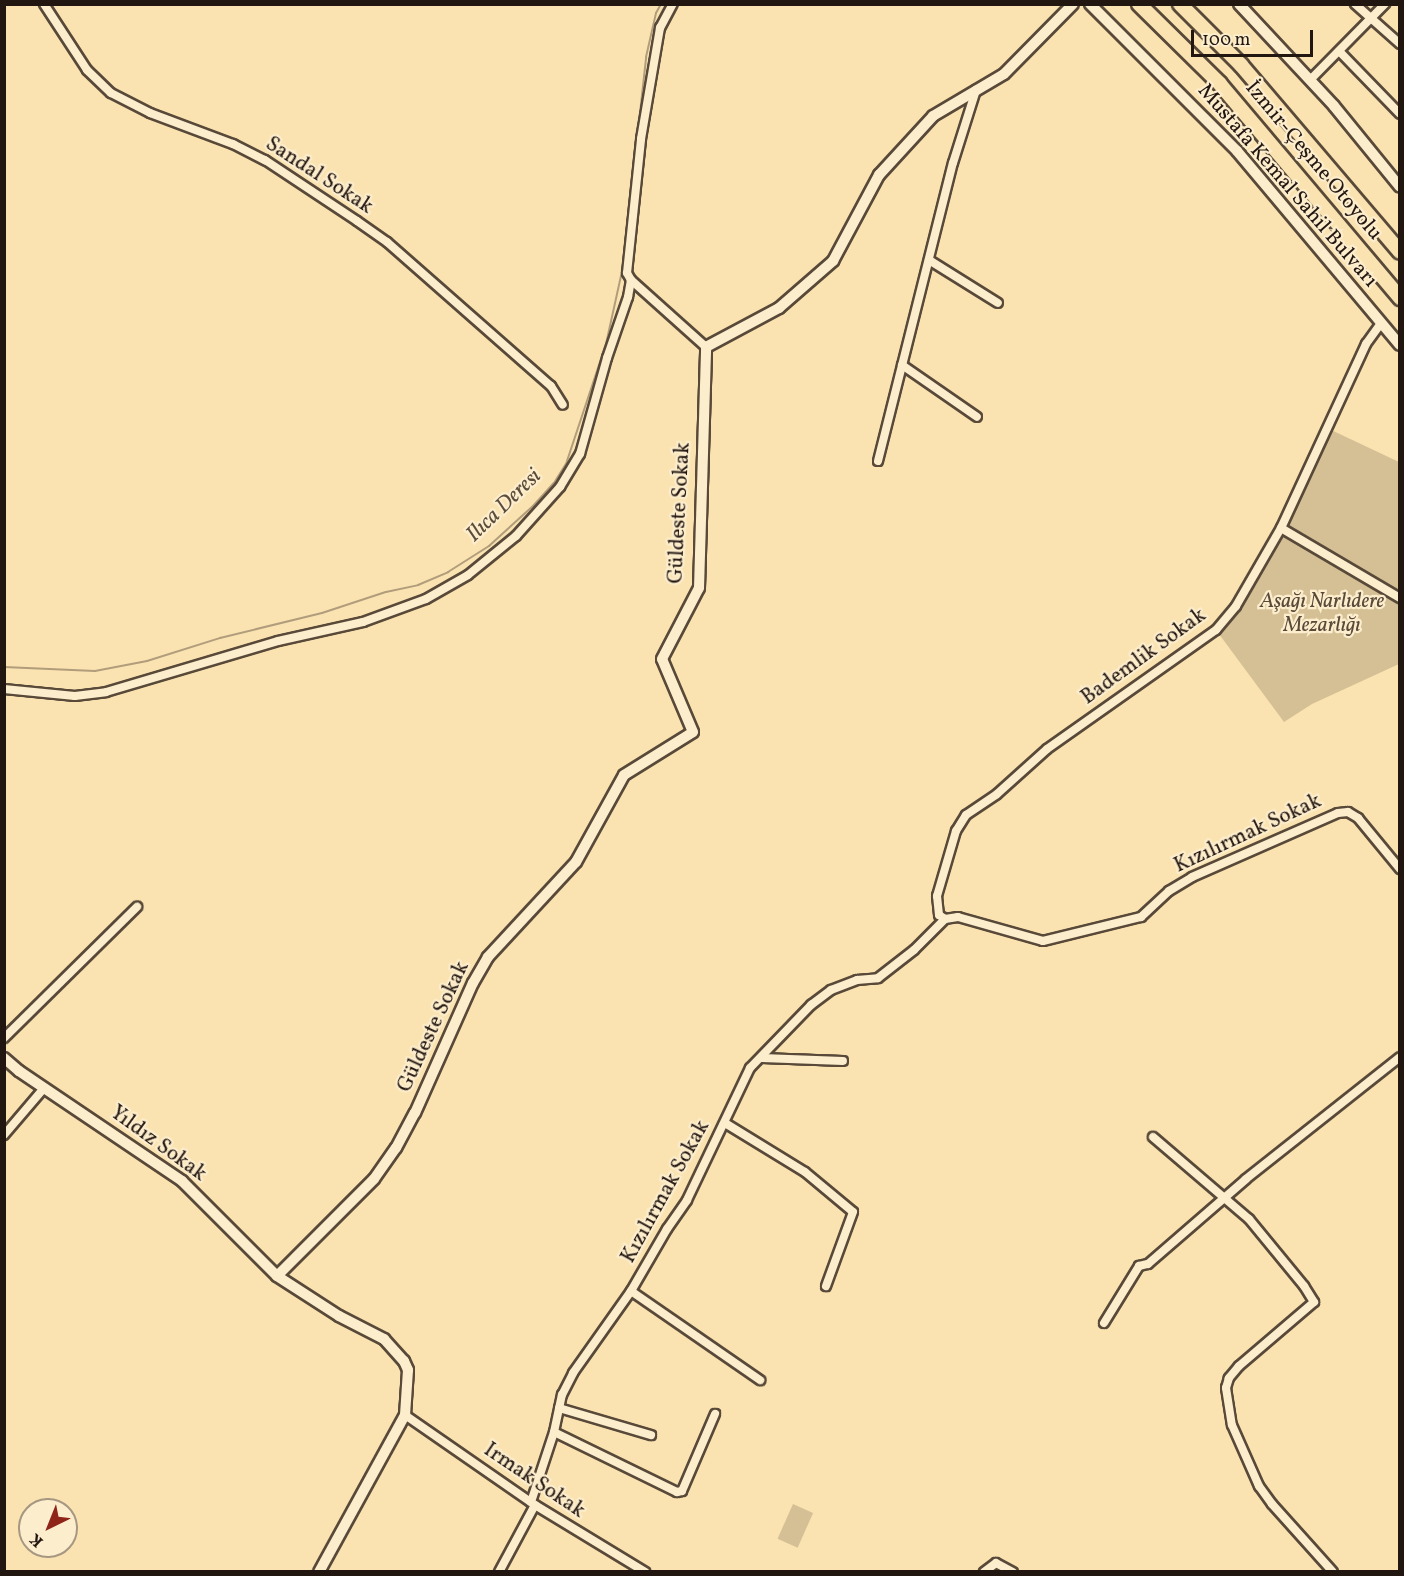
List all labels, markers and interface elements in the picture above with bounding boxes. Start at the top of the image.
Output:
scale bar [1194,18,1316,56]
text: 100 m [1202,28,1251,53]
street label: İzmir-Çeşme Otoyolu [1239,76,1387,246]
street label: Mustafa Kemal Sahil Bulvarı [1192,79,1382,293]
street label: Sandal Sokak [260,132,378,220]
street label: Güldeste Sokak [664,442,696,584]
water label: Ilıca Deresi [461,464,547,548]
park label: Aşağı Narlıdere Mezarlığı [1260,589,1384,639]
street label: Bademlik Sokak [1077,603,1211,711]
street label: Kızılırmak Sokak [1170,789,1326,879]
street label: Güldeste Sokak [393,958,475,1096]
street label: Yıldız Sokak [105,1101,211,1187]
street label: Kızılırmak Sokak [616,1116,716,1268]
street label: Irmak Sokak [479,1438,589,1524]
north arrow [18,1498,78,1558]
text: K [25,1528,49,1552]

